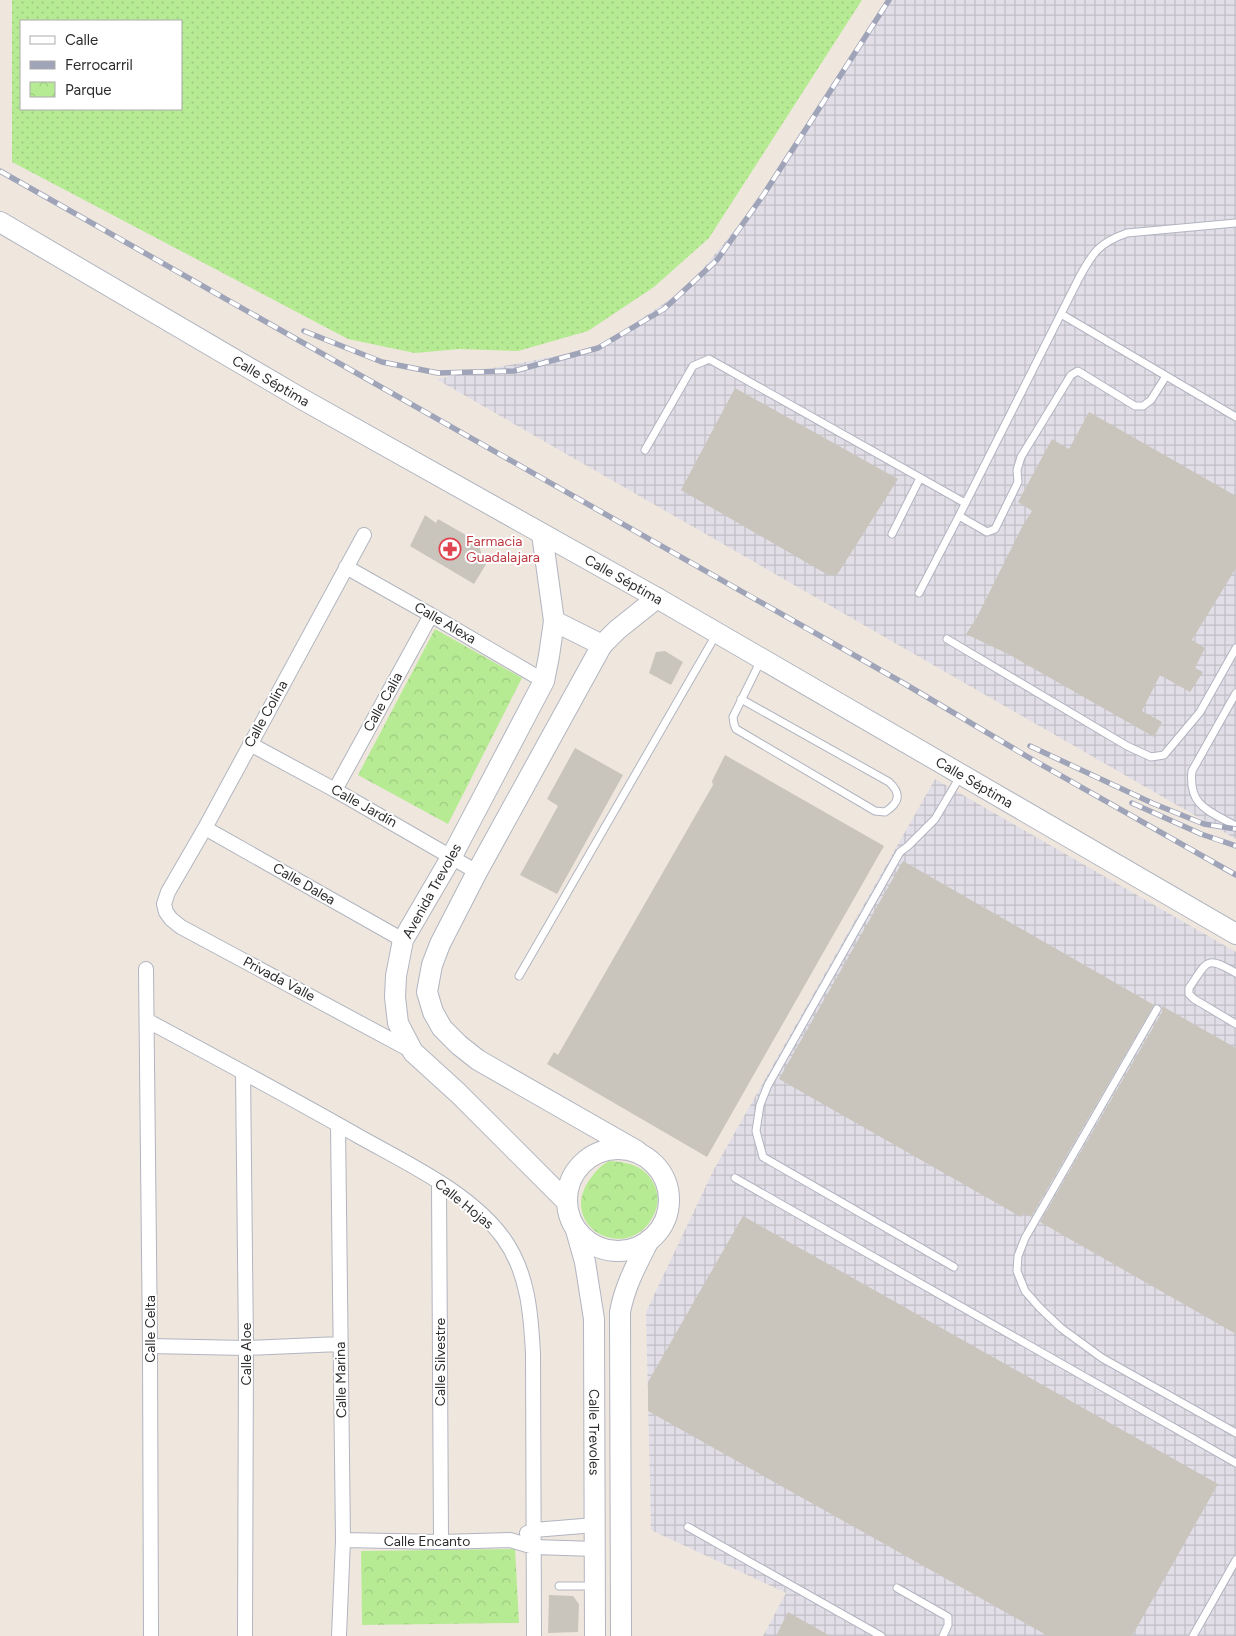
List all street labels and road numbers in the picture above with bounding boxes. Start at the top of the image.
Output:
street label: Calle Séptima [229,352,313,410]
street label: Calle Séptima [582,551,666,608]
street label: Calle Alexa [411,599,479,647]
street label: Calle Calia [360,669,406,735]
street label: Calle Colina [241,678,291,750]
street label: Calle Séptima [933,753,1016,811]
street label: Calle Jardín [328,781,400,831]
street label: Avenida Trevoles [399,841,465,941]
street label: Calle Dalea [270,859,338,909]
street label: Privada Valle [240,953,318,1005]
street label: Calle Hojas [431,1175,497,1233]
street label: Calle Celta [142,1295,159,1363]
street label: Calle Silvestre [432,1317,449,1406]
street label: Calle Aloe [238,1322,255,1385]
street label: Calle Marina [332,1342,350,1418]
street label: Calle Trevoles [586,1389,603,1475]
street label: Calle Encanto [384,1533,470,1550]

